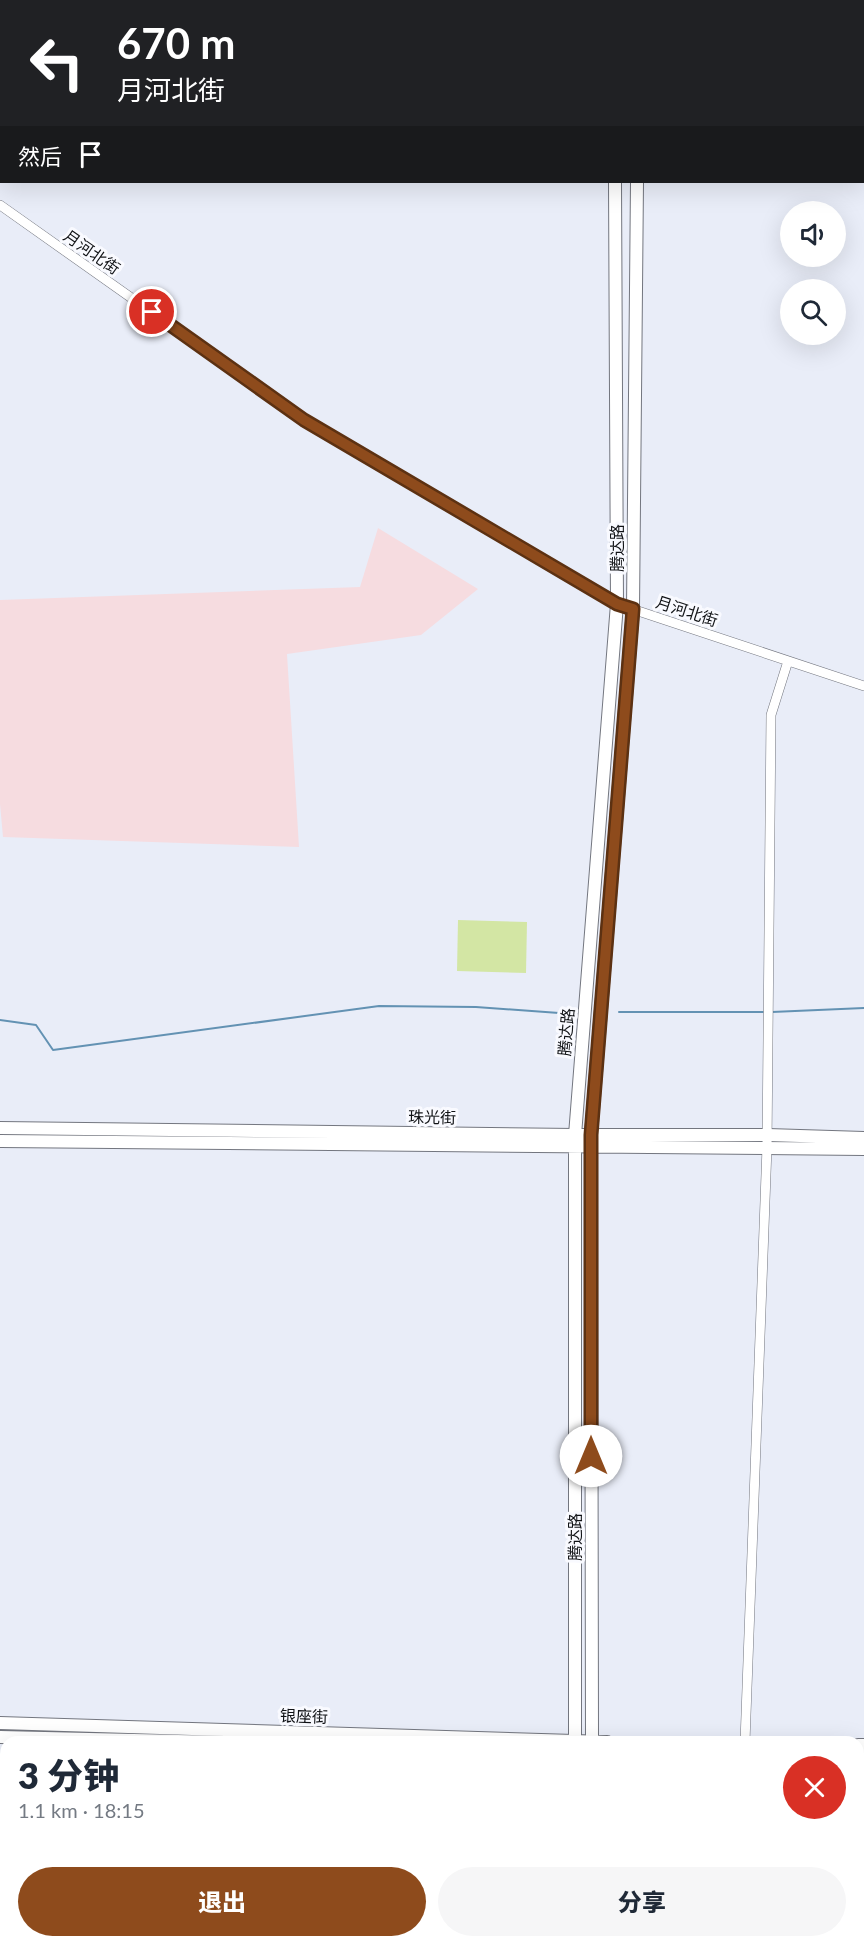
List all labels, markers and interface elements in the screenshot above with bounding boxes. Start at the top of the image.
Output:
text: 670 m [117,18,235,68]
icon: left [18,24,96,102]
text: 月河北街 [117,73,225,106]
icon: arrive [74,138,107,171]
text: 然后 [18,143,62,170]
map controls [780,201,846,345]
button: sound [780,201,846,267]
street label: 月河北街 [61,225,124,278]
button: search [780,279,846,345]
pin [126,286,177,337]
icon: arrive [135,295,168,328]
street label: 腾达路 [607,524,626,572]
street label: 月河北街 [654,592,721,629]
street label: 腾达路 [554,1007,577,1057]
street label: 珠光街 [408,1107,456,1126]
position arrow [559,1424,623,1488]
street label: 腾达路 [565,1513,584,1561]
street label: 银座街 [280,1705,328,1726]
text: 3 分钟 [18,1753,119,1797]
button: close [783,1756,846,1819]
text: 1.1 km · 18:15 [18,1798,145,1822]
button: 退出 [18,1867,426,1936]
button: 分享 [438,1867,846,1936]

